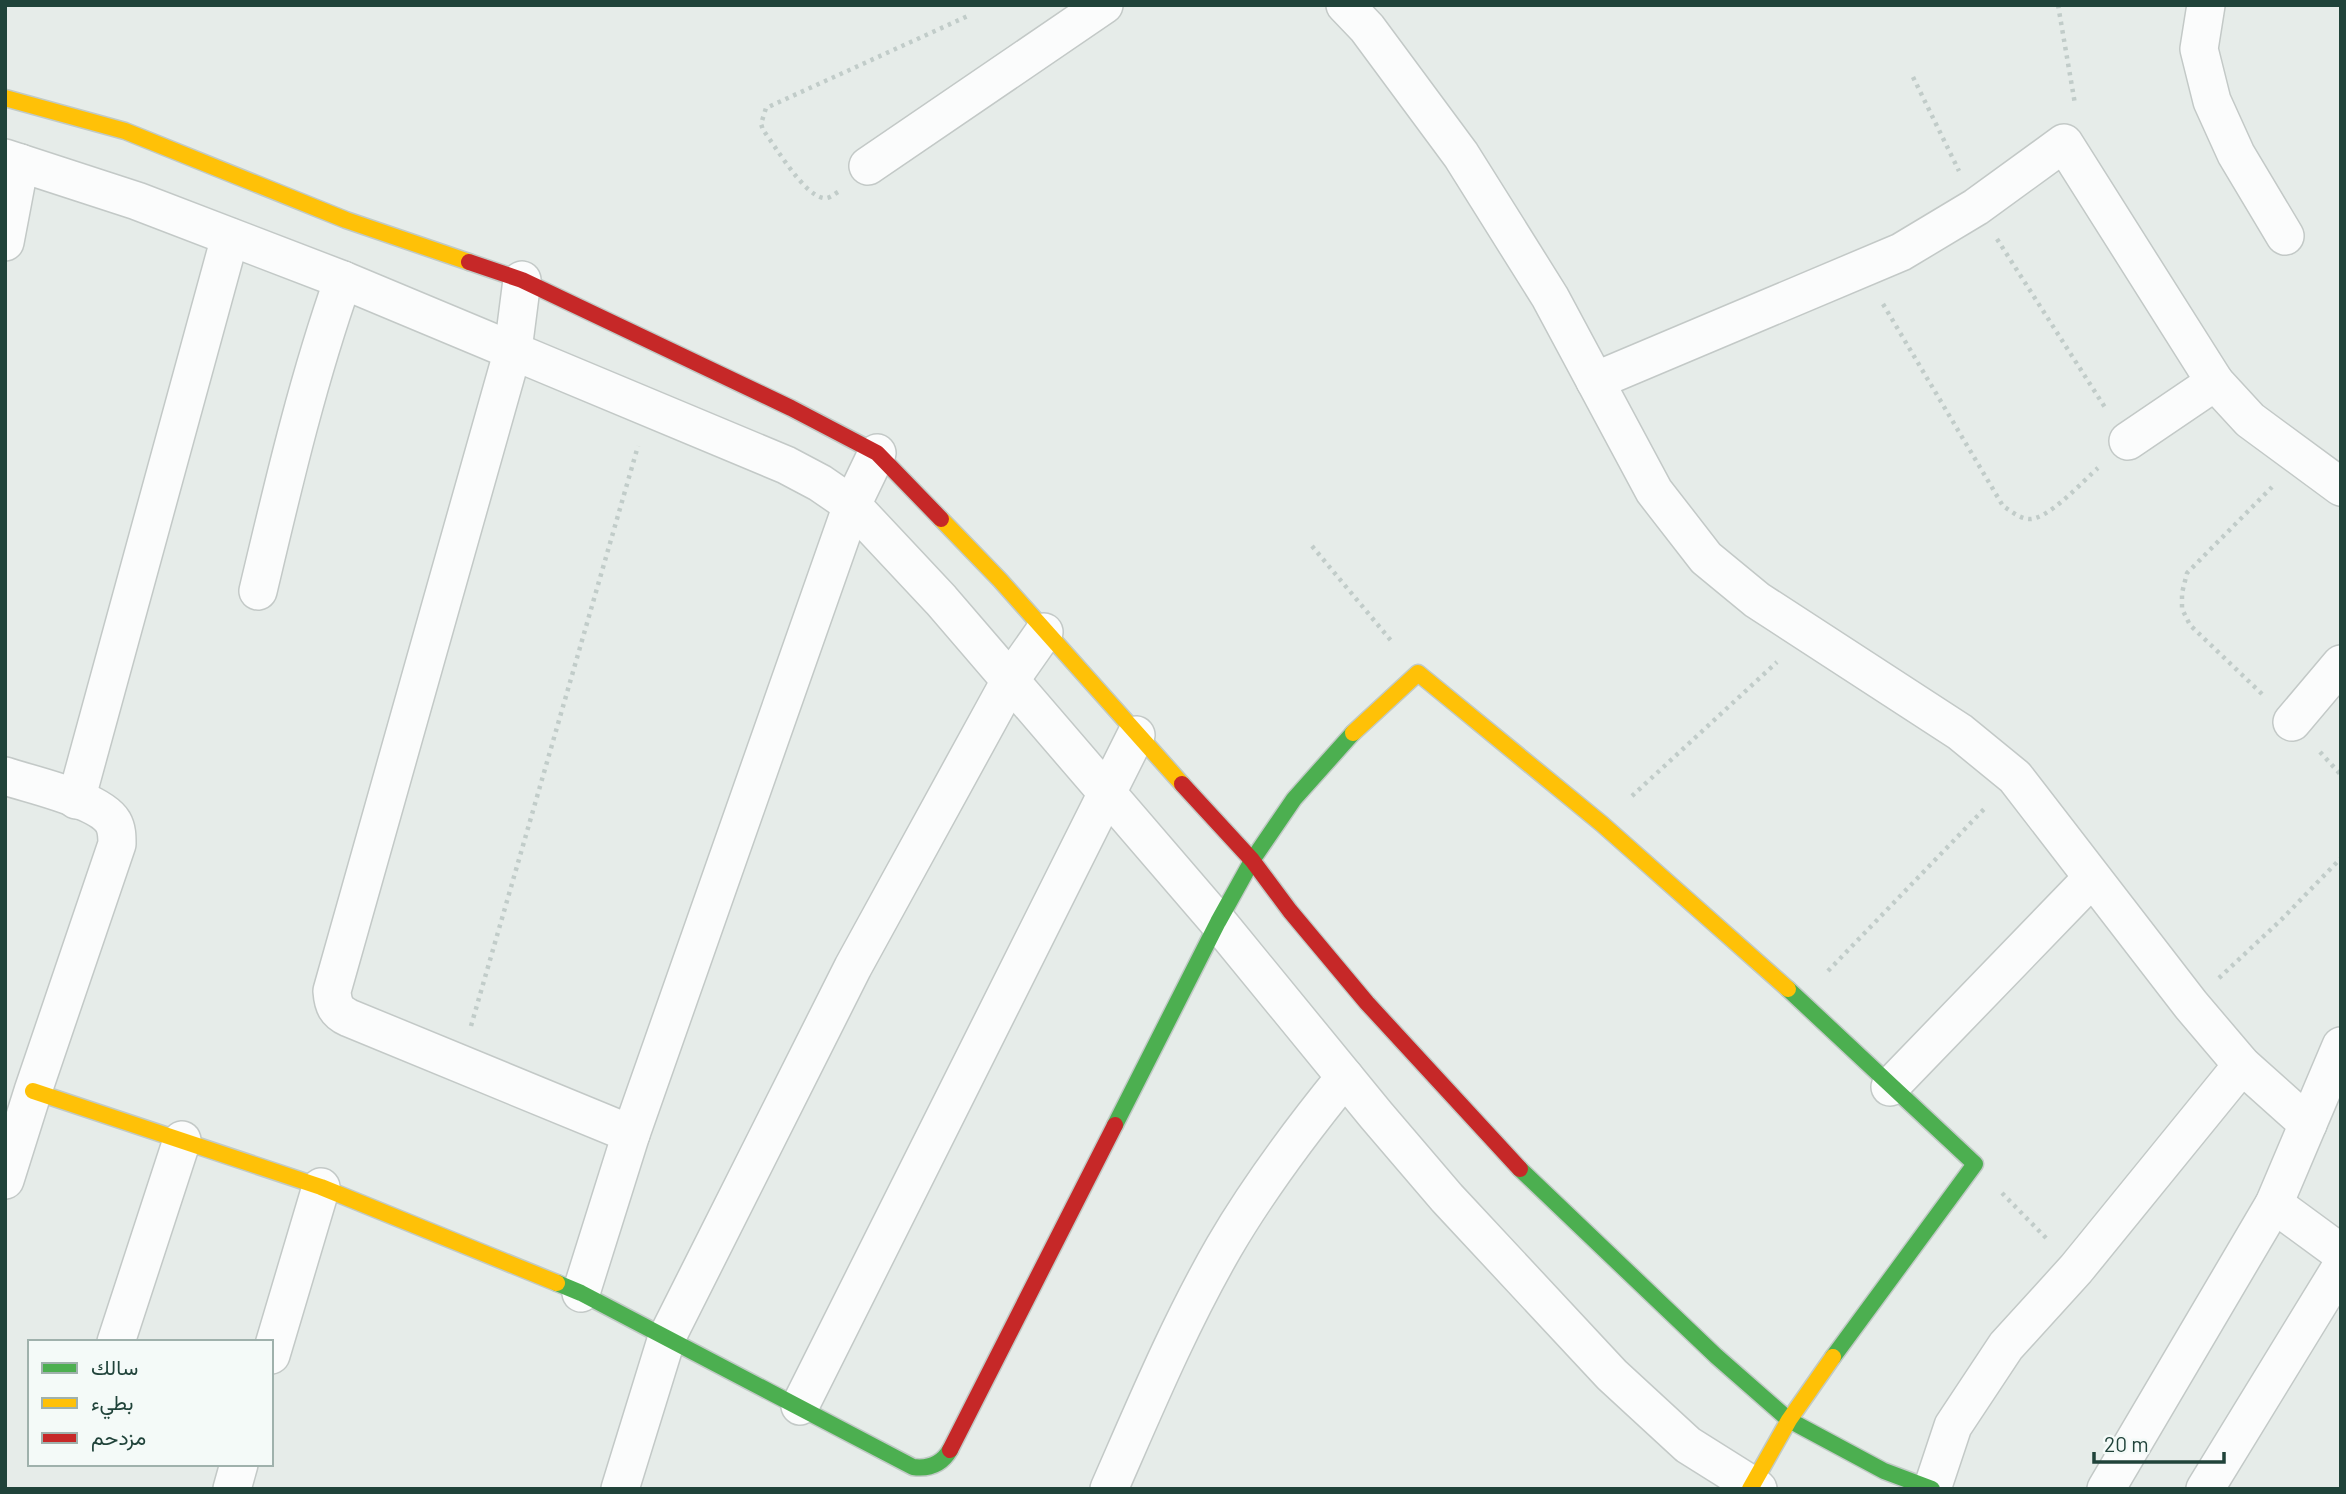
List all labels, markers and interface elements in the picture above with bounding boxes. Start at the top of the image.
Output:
legend [28,1340,273,1466]
text: سالك [91,1354,138,1379]
text: بطيء [91,1389,134,1420]
scale bar [2094,1420,2224,1464]
text: مزدحم [91,1424,146,1452]
text: 20 m [2104,1431,2149,1456]

